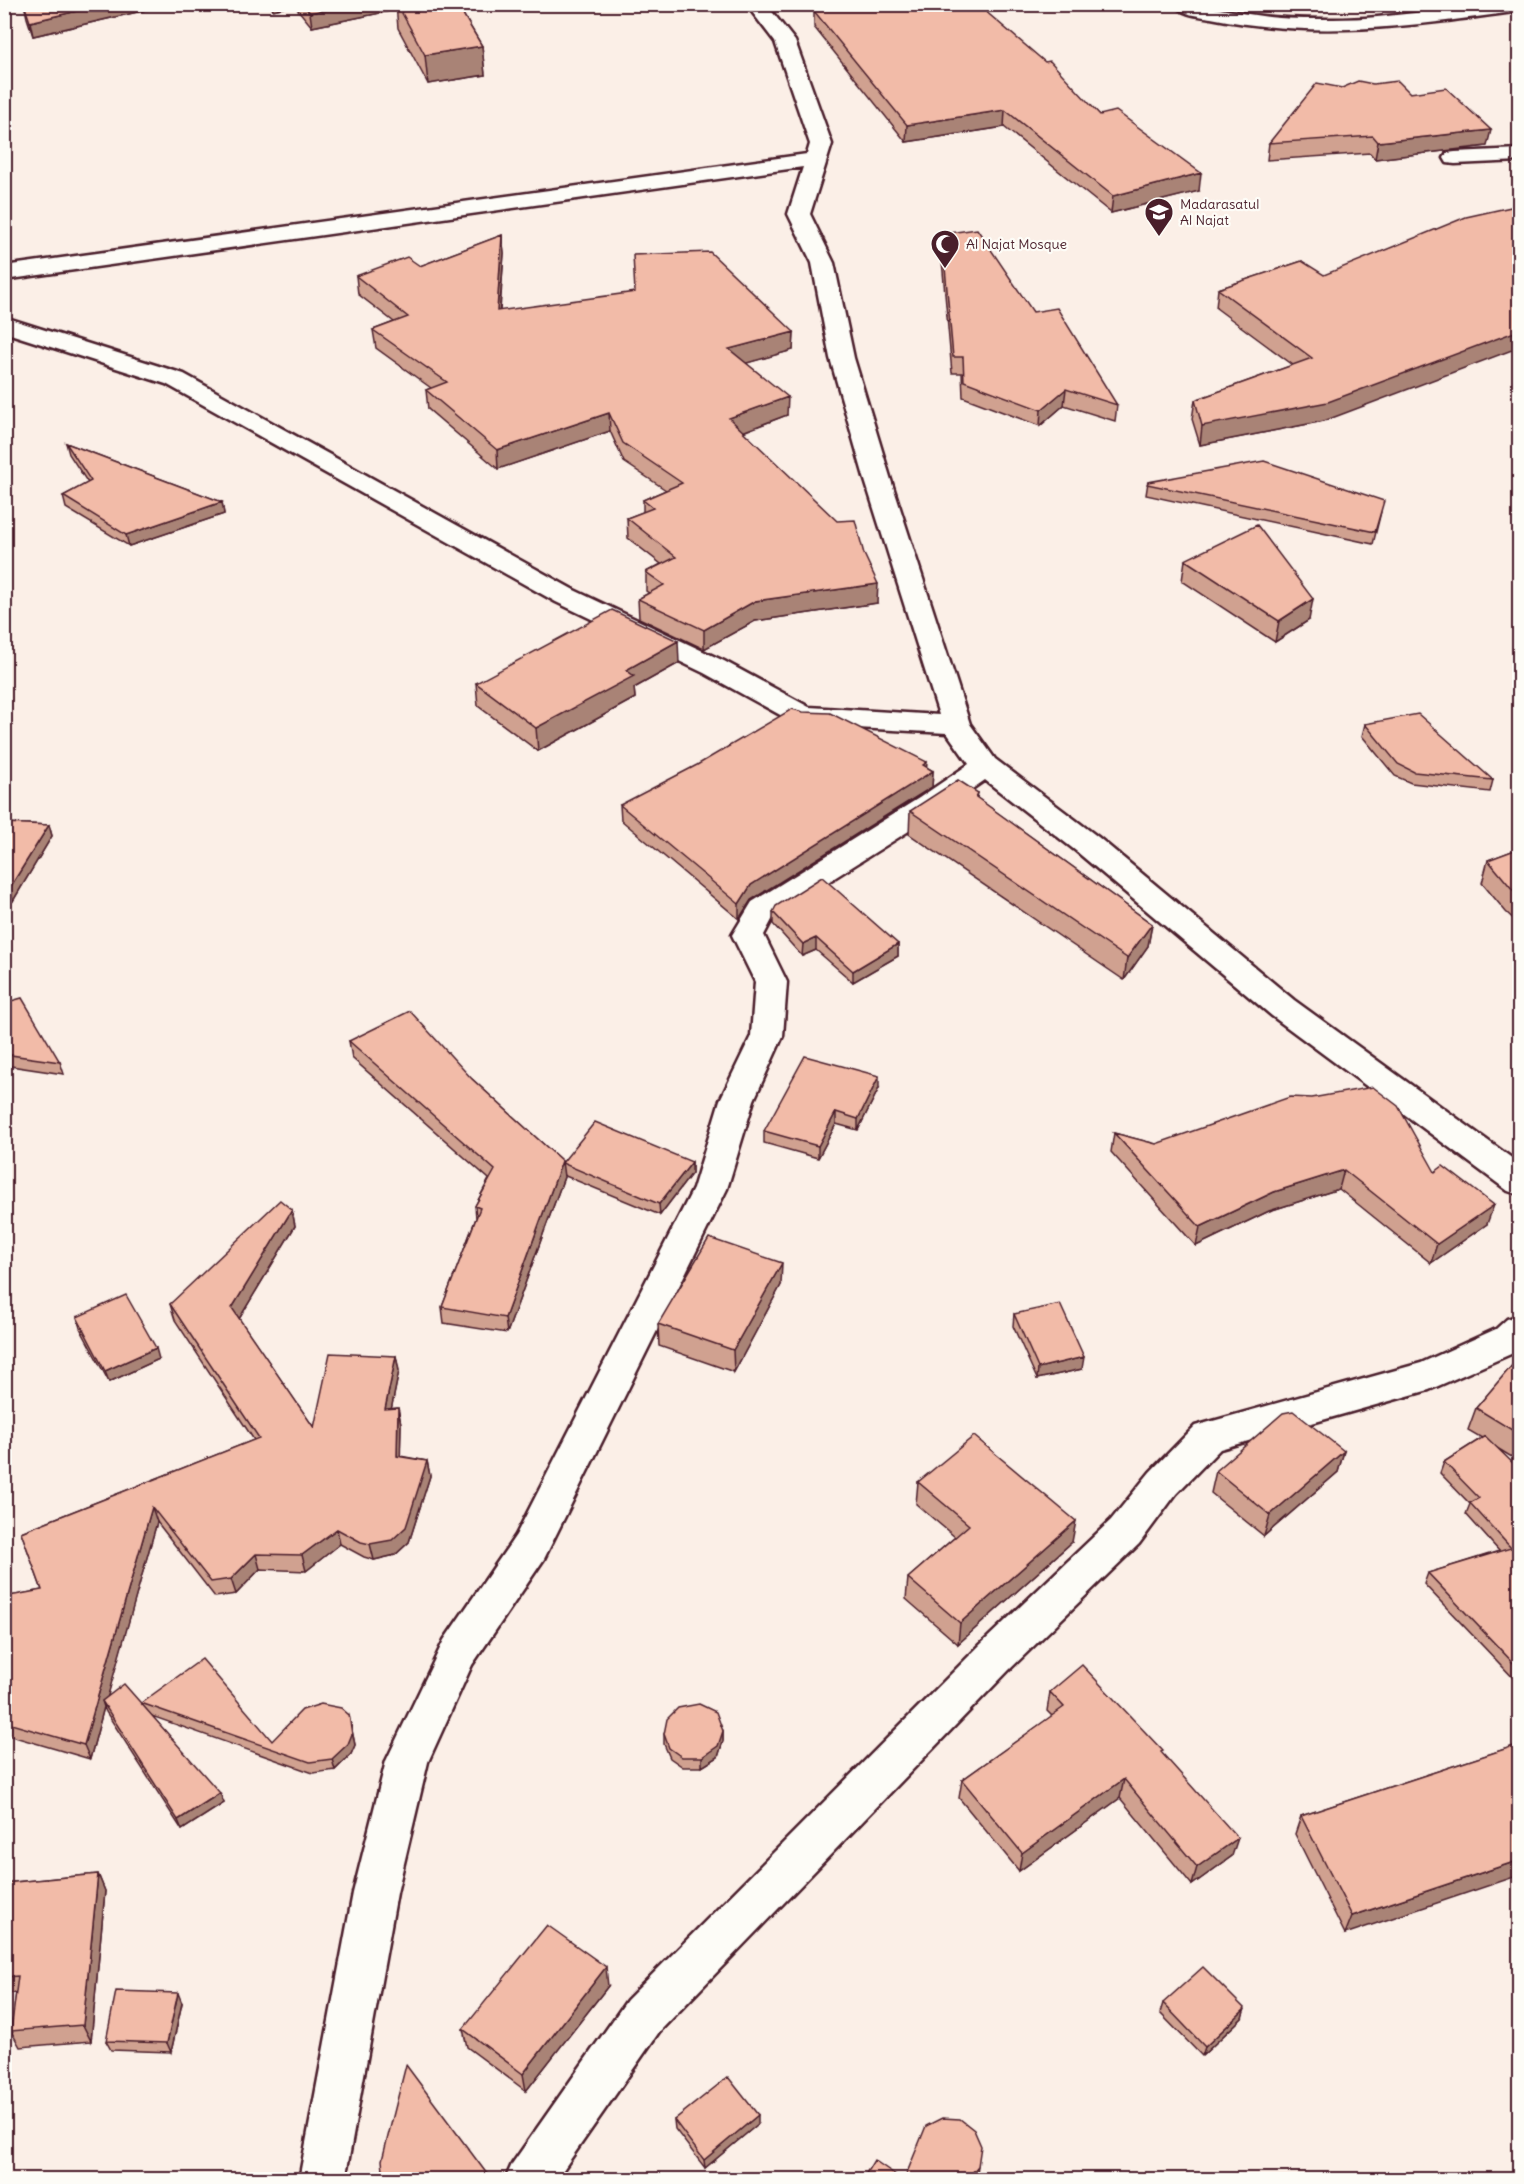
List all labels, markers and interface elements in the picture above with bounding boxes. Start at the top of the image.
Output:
place label: Madarasatul Al Najat [1180,195,1259,229]
school or university icon: Madarasatul Al Najat [1143,196,1175,238]
mosque icon: Al Najat Mosque [929,228,961,270]
place label: Al Najat Mosque [966,235,1067,253]

